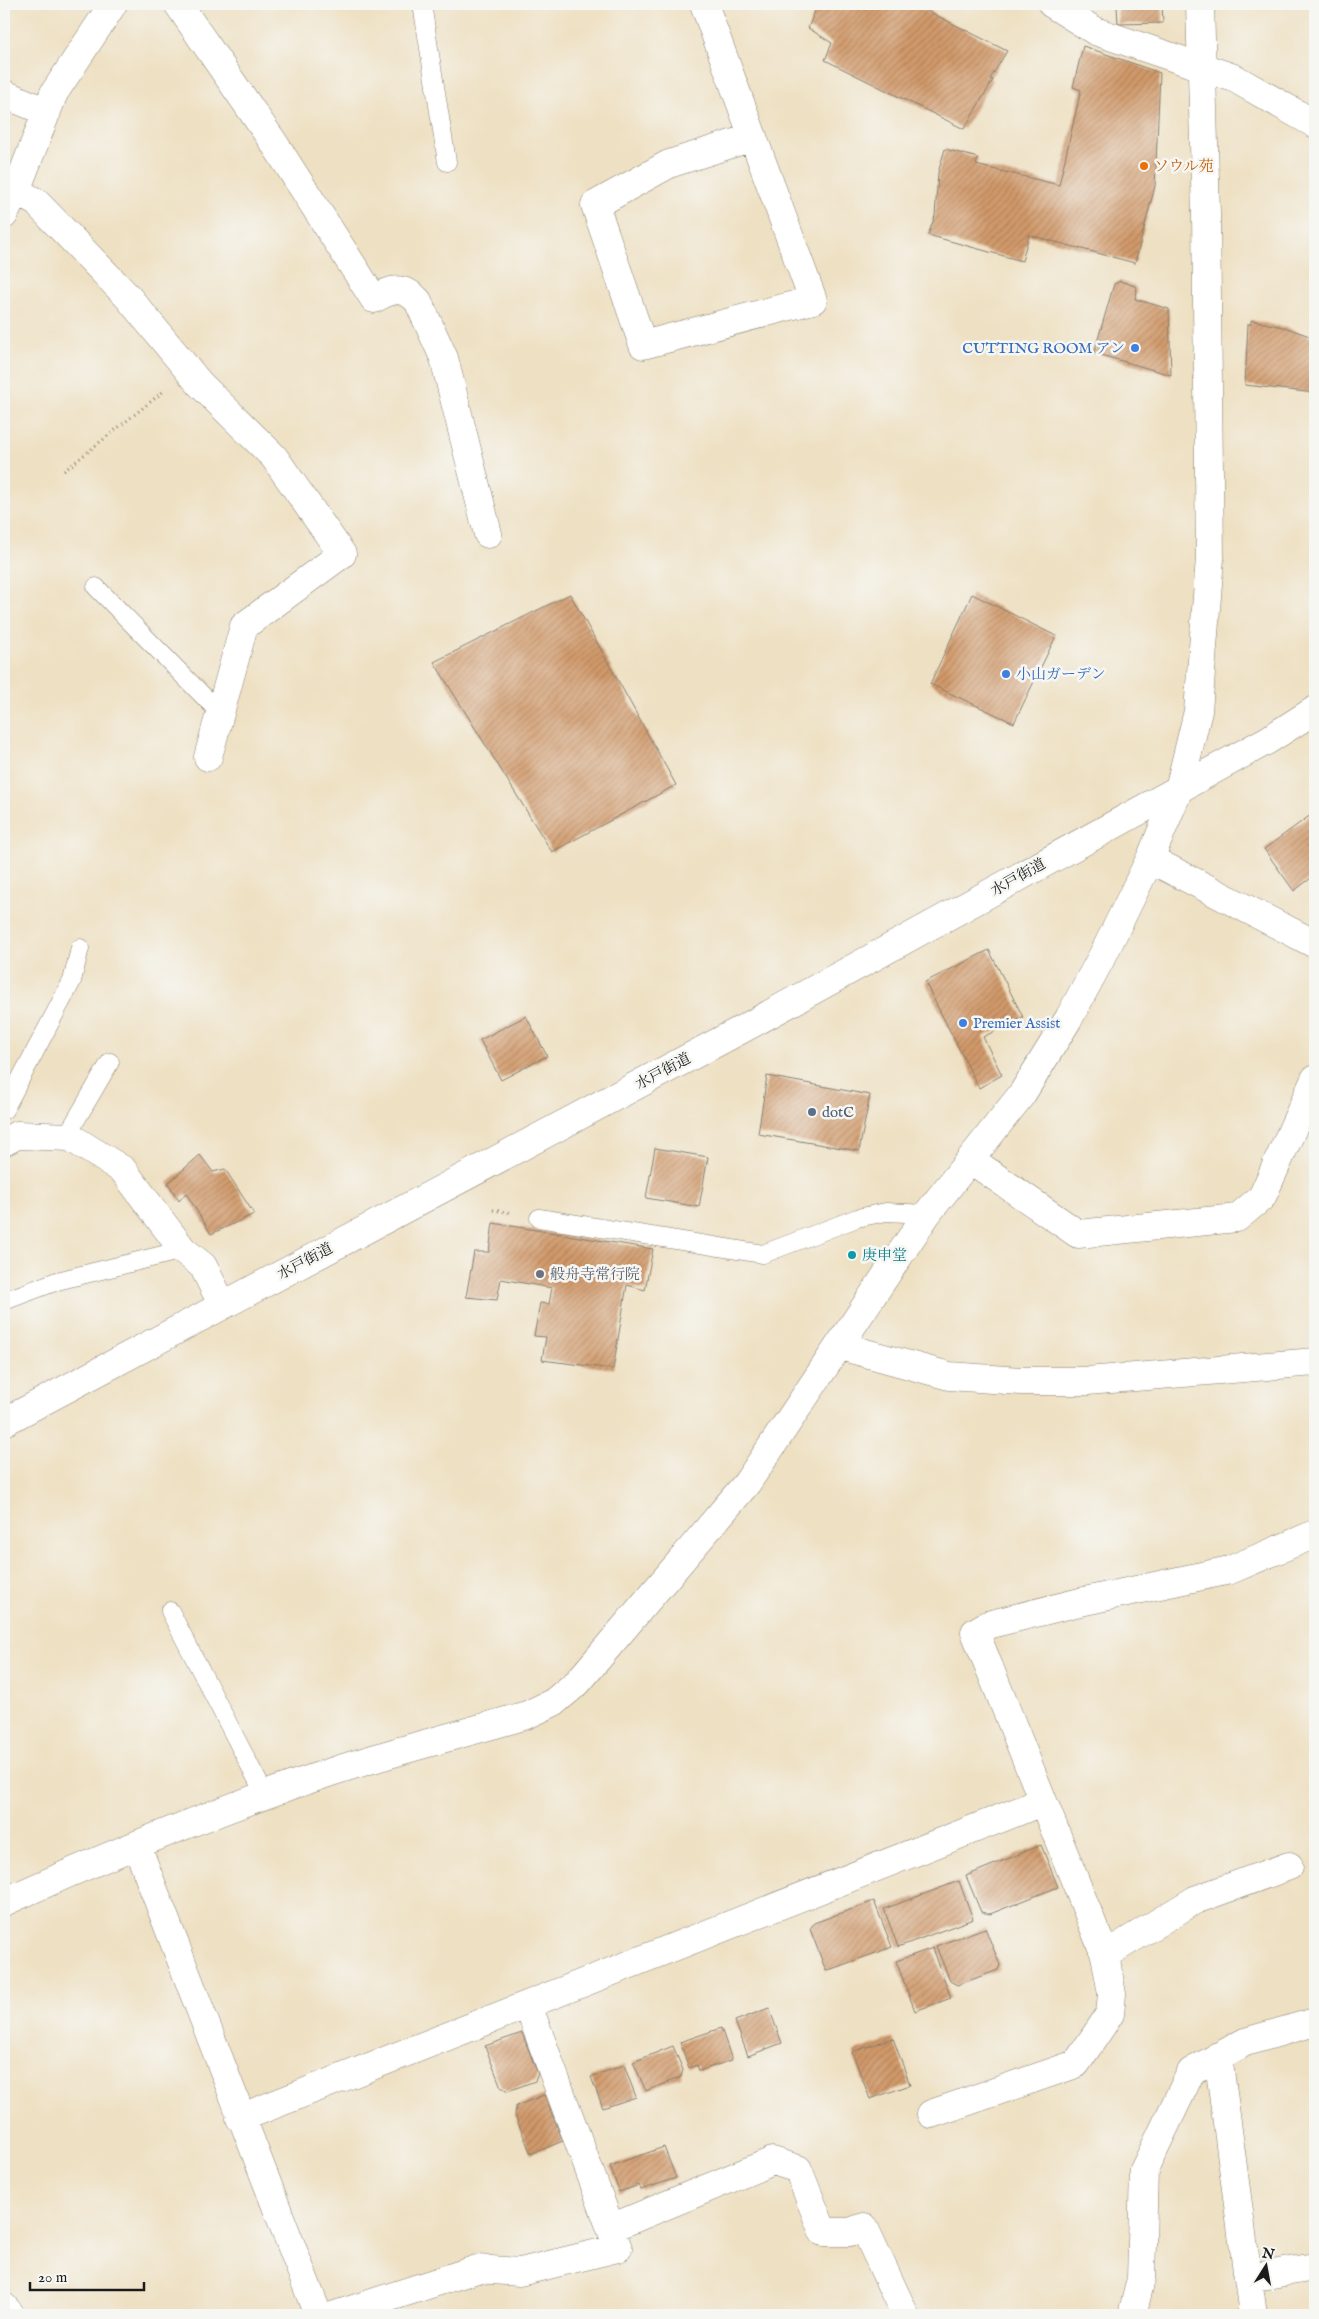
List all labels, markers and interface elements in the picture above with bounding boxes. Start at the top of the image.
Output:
place label: ソウル苑 [1154,157,1214,176]
marker: ソウル苑 [1138,160,1150,172]
place label: CUTTING ROOM アン [962,339,1125,358]
marker: CUTTING ROOM アン [1129,342,1141,354]
place label: 小山ガーデン [1016,665,1106,684]
marker: 小山ガーデン [1000,668,1012,680]
street label: 水戸街道 [987,855,1049,900]
place label: Premier Assist [973,1014,1060,1033]
marker: Premier Assist [957,1017,969,1029]
street label: 水戸街道 [632,1049,694,1094]
place label: dotC [822,1103,854,1122]
marker: dotC [806,1106,818,1118]
street label: 水戸街道 [274,1239,336,1284]
place label: 庚申堂 [862,1246,907,1265]
marker: 庚申堂 [846,1249,858,1261]
place label: 般舟寺常行院 [550,1265,640,1284]
marker: 般舟寺常行院 [534,1268,546,1280]
north arrow [1242,2242,1292,2292]
text: N [1260,2244,1276,2264]
scale bar [30,2259,144,2291]
text: 20 m [38,2268,68,2287]

